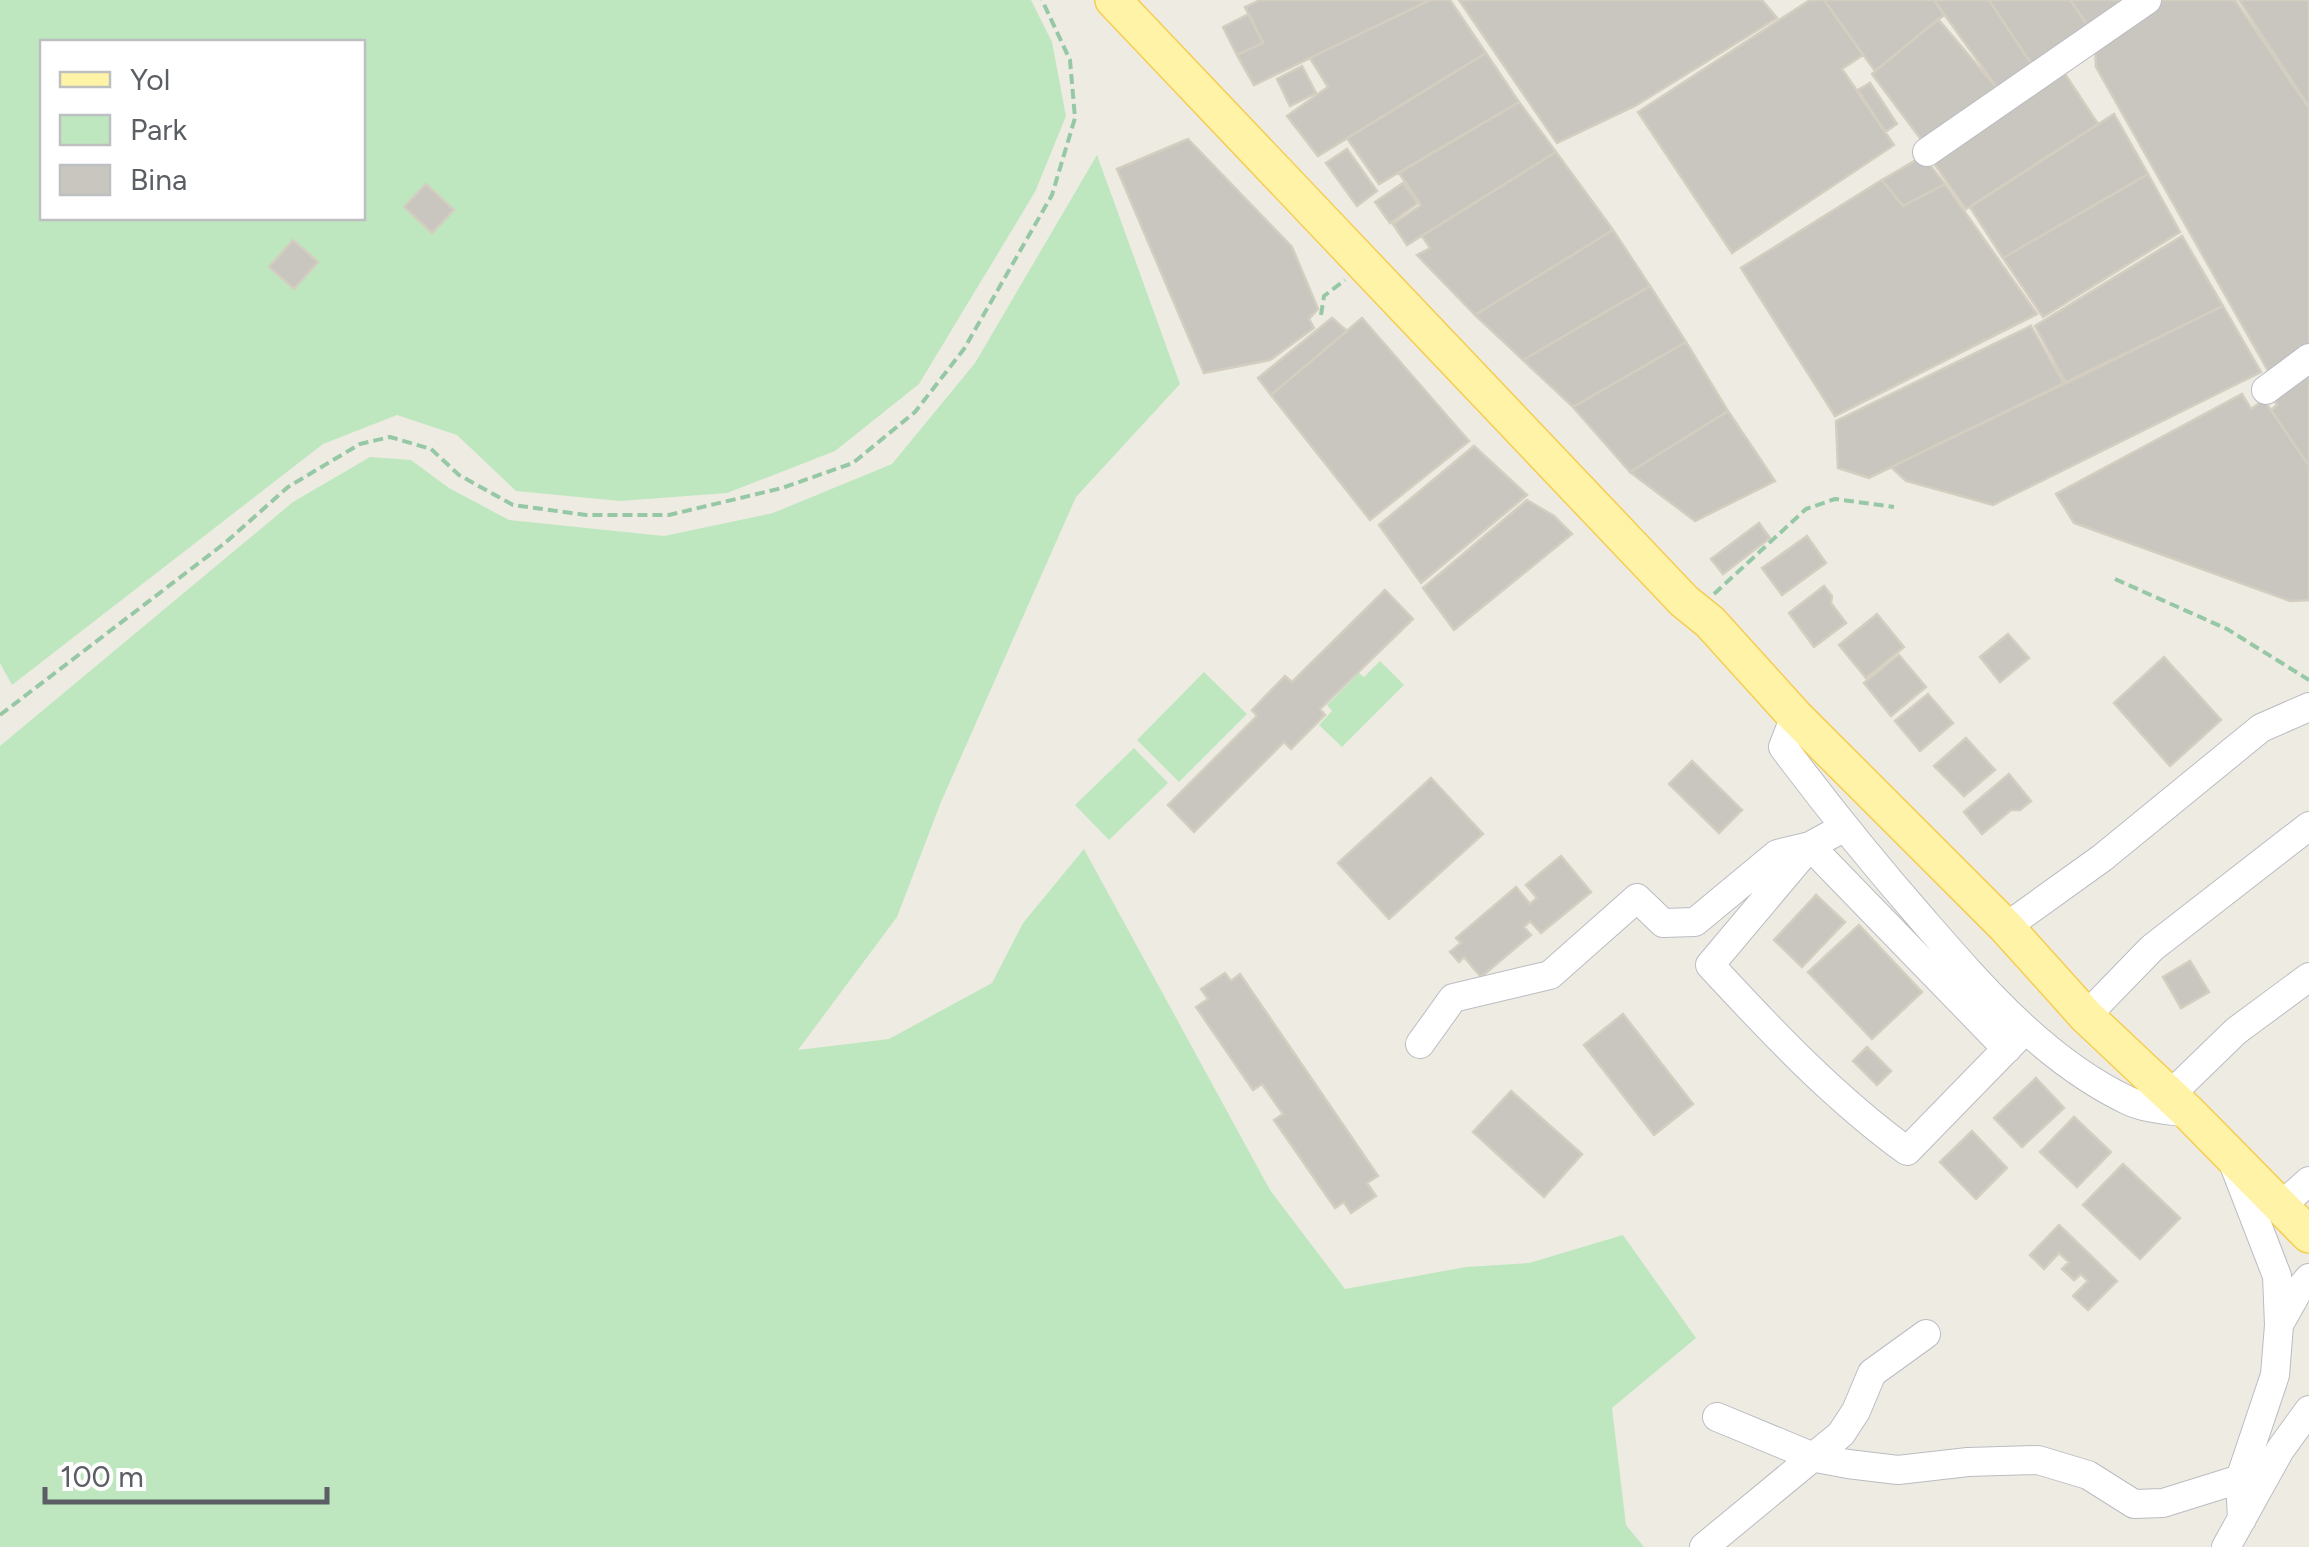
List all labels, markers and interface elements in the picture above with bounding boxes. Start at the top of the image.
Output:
legend [40,40,365,220]
text: Yol [130,61,170,98]
text: Park [130,111,188,148]
text: Bina [130,161,187,198]
scale bar [45,1442,328,1504]
text: 100 m [60,1458,144,1495]

